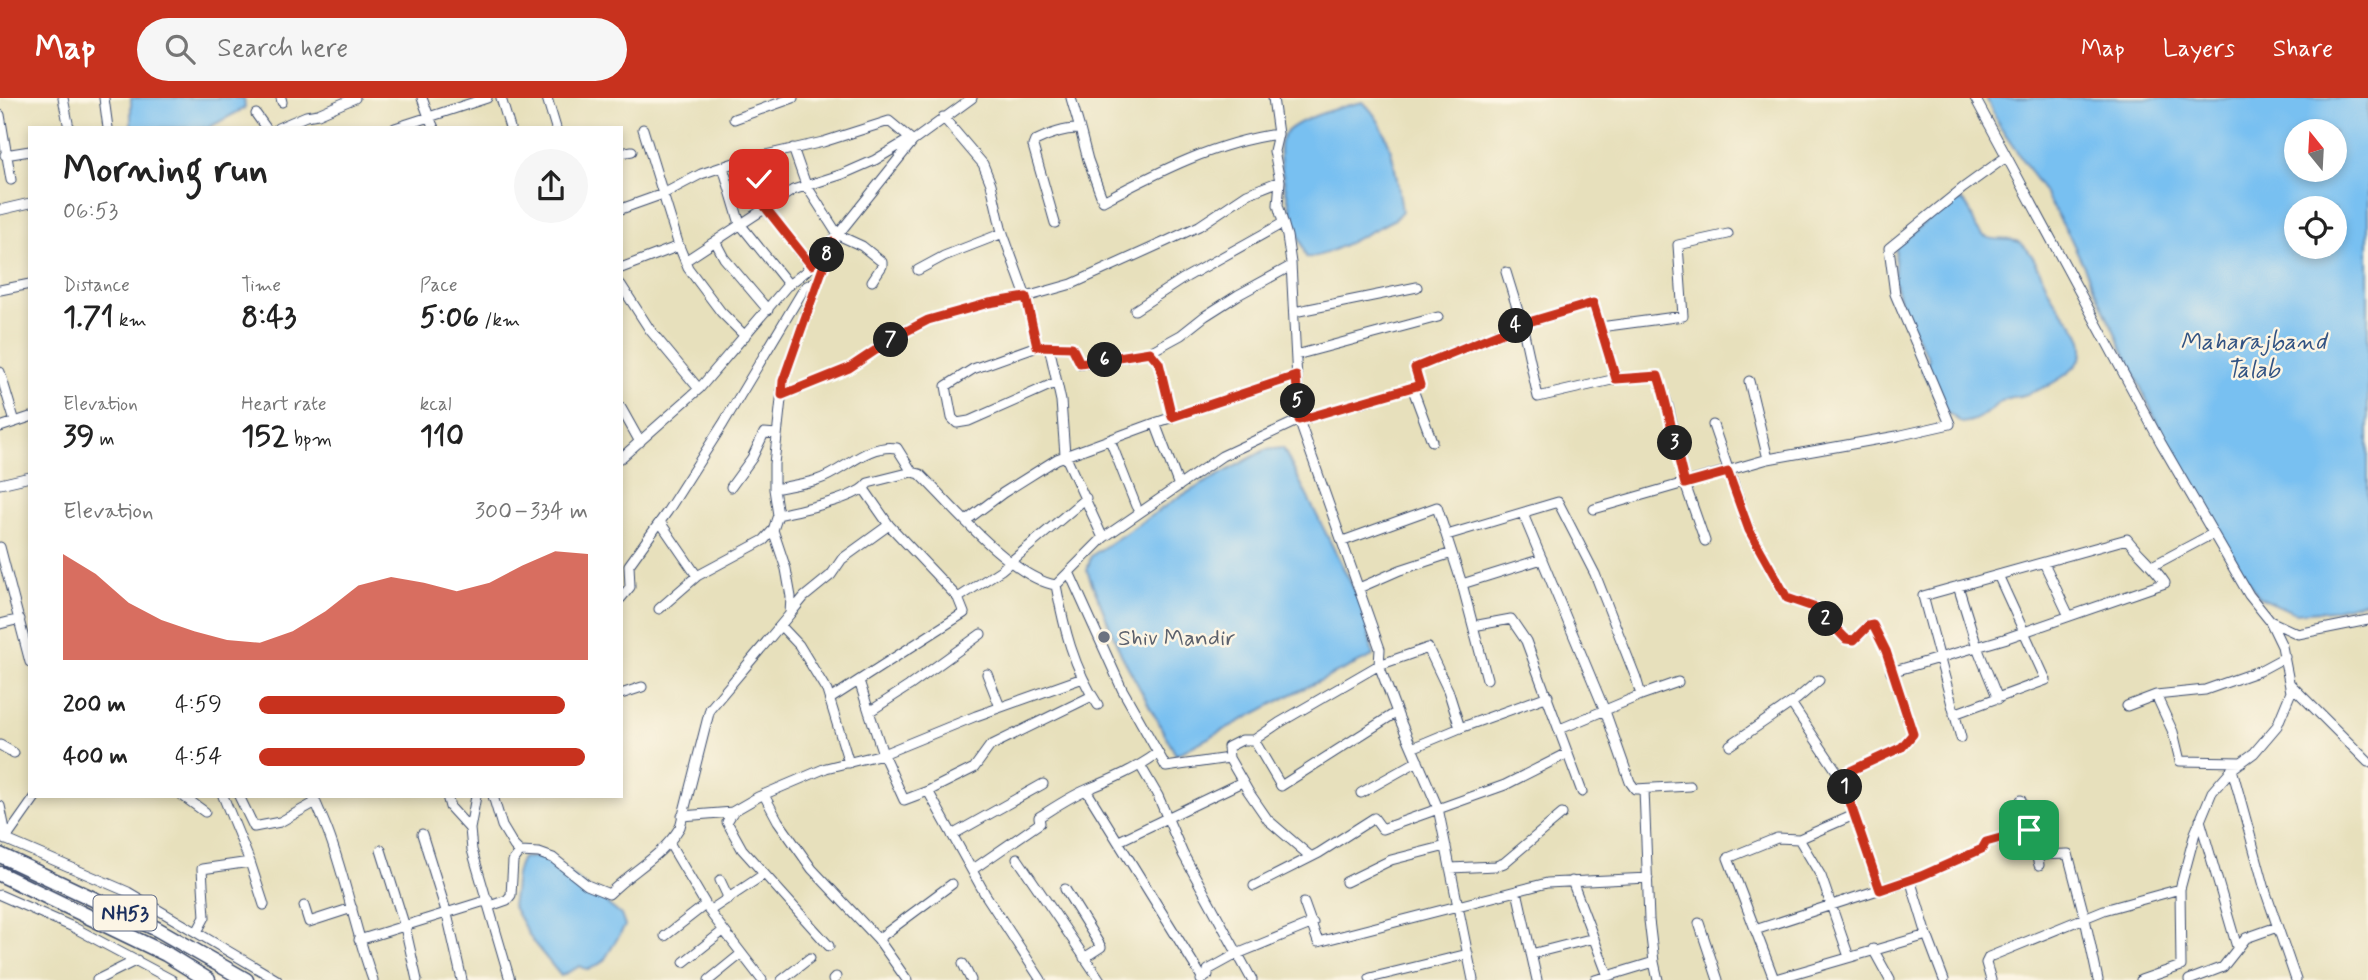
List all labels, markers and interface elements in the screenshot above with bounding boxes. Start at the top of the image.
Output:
search box [137,18,627,81]
text: Map [35,27,95,71]
icon: search [161,30,199,68]
text: Search here [217,32,348,66]
text: Map [2081,34,2125,65]
text: Layers [2163,34,2235,65]
text: Share [2273,34,2333,65]
north arrow [2284,119,2347,182]
map controls [2284,119,2347,259]
text: Morning run [63,146,268,195]
button: share [514,149,588,223]
pin [729,149,789,209]
icon: check [740,160,778,198]
button: locate [2284,196,2347,259]
text: 06:53 [63,197,118,227]
pin: 8 [810,238,844,272]
text: 8 [821,242,832,267]
text: Distance [63,273,130,298]
text: Time [241,273,281,298]
text: Pace [420,273,457,298]
text: 1.71 [63,298,114,337]
text: 8:43 [241,298,296,337]
text: 5:06 [420,298,479,337]
text: km [114,308,147,333]
text: /km [479,308,520,333]
pin: 4 [1498,308,1534,344]
text: 4 [1510,313,1521,338]
pin: 7 [874,322,908,358]
text: 7 [885,327,896,352]
water label: Maharajband Talab [2180,327,2329,386]
pin: 6 [1088,342,1122,378]
text: 6 [1100,347,1109,372]
pin: 5 [1280,384,1316,418]
text: 5 [1292,388,1303,413]
text: Elevation [63,392,138,417]
text: Heart rate [241,392,327,417]
text: kcal [420,392,452,417]
text: 39 [63,417,94,456]
text: 152 [241,417,289,456]
text: 110 [420,417,464,456]
pin: 3 [1658,426,1692,460]
text: m [94,427,115,452]
text: bpm [289,427,332,452]
text: 3 [1670,430,1679,455]
text: Elevation [63,497,154,527]
text: 300–334 m [475,497,588,527]
pin: 2 [1808,602,1843,636]
text: 2 [1821,606,1830,631]
place label: Shiv Mandir [1118,624,1236,654]
marker: Shiv Mandir [1096,629,1112,645]
text: 200 m [63,690,126,720]
text: 4:59 [175,690,222,720]
text: 400 m [63,742,128,772]
text: 4:54 [175,742,222,772]
pin: 1 [1828,770,1862,804]
text: 1 [1840,774,1849,799]
pin [1999,800,2059,860]
icon: arrive [2010,811,2048,849]
road number: NH53 [94,896,156,930]

